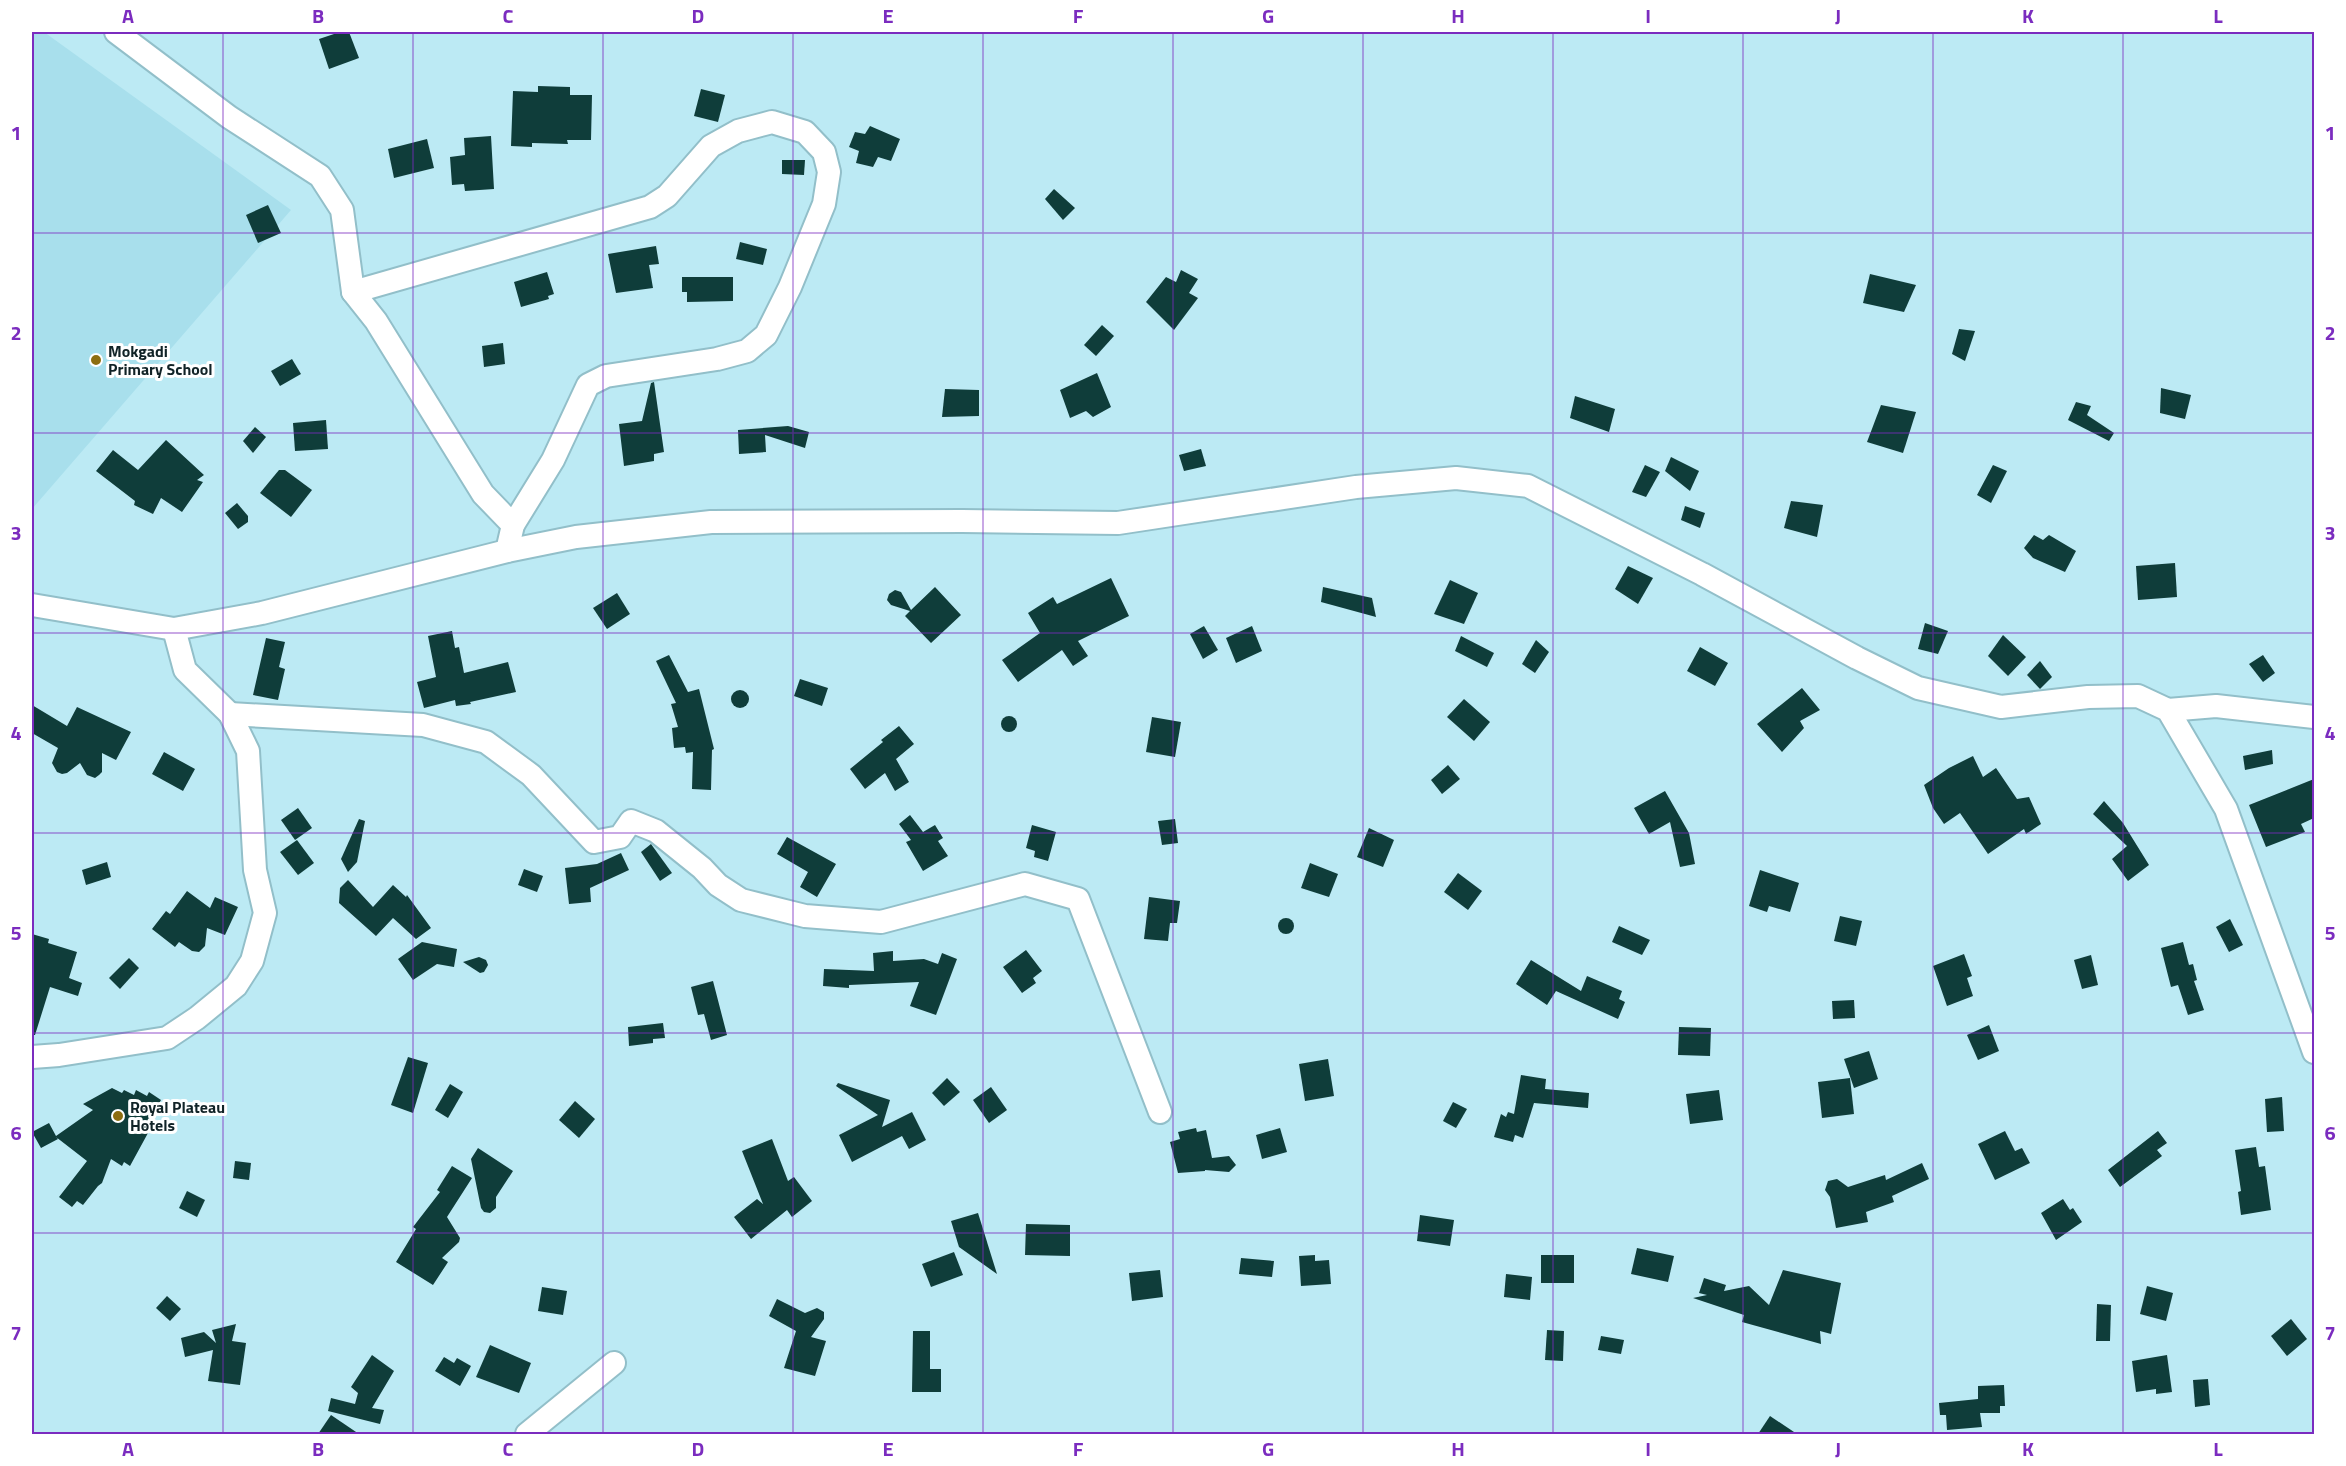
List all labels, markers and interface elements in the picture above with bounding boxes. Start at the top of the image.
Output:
text: A [122,0,134,31]
text: B [312,0,324,31]
text: C [503,0,514,31]
text: D [692,0,704,31]
text: E [882,0,894,31]
text: F [1073,0,1084,31]
text: G [1262,0,1274,31]
text: H [1451,0,1465,31]
text: I [1645,0,1651,31]
text: J [1835,0,1841,31]
text: K [2022,0,2034,31]
text: L [2213,0,2223,31]
text: 1 [10,117,22,148]
text: 1 [2324,117,2336,148]
text: 2 [10,317,22,348]
text: 2 [2324,317,2336,348]
place label: Mokgadi Primary School [108,339,213,381]
marker: Mokgadi Primary School [89,353,103,367]
text: 3 [10,517,22,548]
text: 3 [2324,517,2336,548]
text: 4 [10,717,22,748]
text: 4 [2324,717,2336,748]
text: 5 [10,917,22,948]
text: 5 [2324,917,2336,948]
place label: Royal Plateau Hotels [130,1095,225,1137]
marker: Royal Plateau Hotels [111,1109,125,1123]
text: 6 [10,1117,22,1148]
text: 6 [2324,1117,2336,1148]
text: 7 [10,1317,22,1348]
text: 7 [2324,1317,2336,1348]
text: A [122,1433,134,1464]
text: B [312,1433,324,1464]
text: C [503,1433,514,1464]
text: D [692,1433,704,1464]
text: E [882,1433,894,1464]
text: F [1073,1433,1084,1464]
text: G [1262,1433,1274,1464]
text: H [1451,1433,1465,1464]
text: I [1645,1433,1651,1464]
text: J [1835,1433,1841,1464]
text: K [2022,1433,2034,1464]
text: L [2213,1433,2223,1464]

